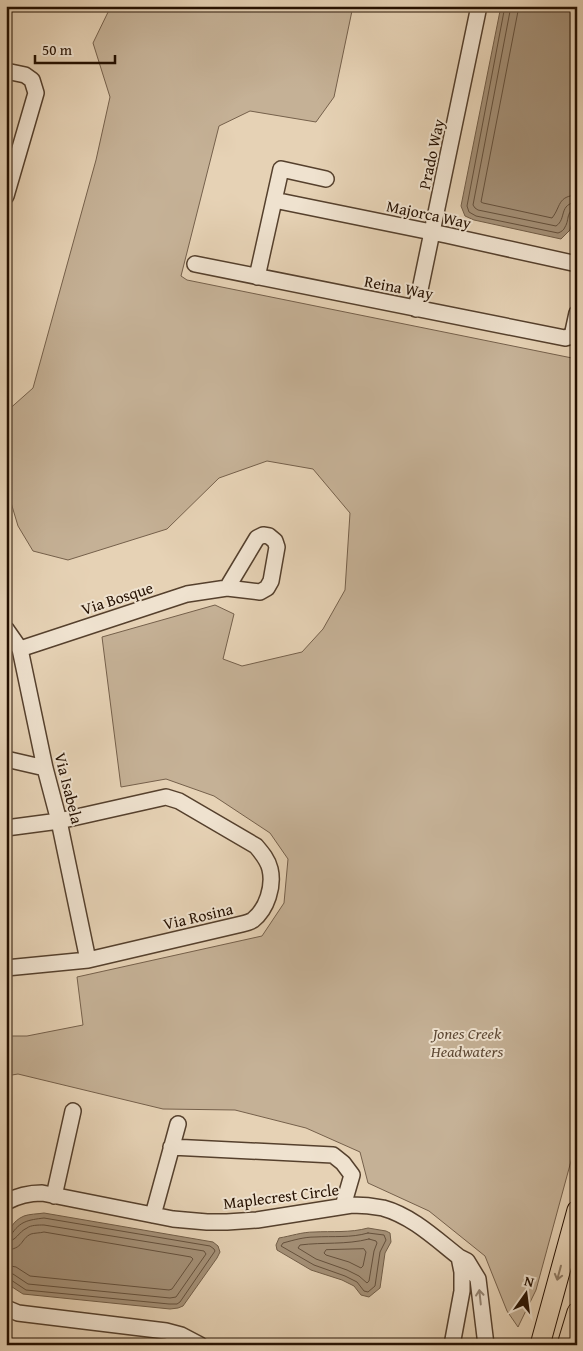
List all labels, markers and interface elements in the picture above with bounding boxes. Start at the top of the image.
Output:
scale bar [35,32,115,64]
text: 50 m [42,39,73,60]
street label: Prado Way [412,117,450,191]
street label: Majorca Way [384,193,474,235]
street label: Reina Way [362,269,436,305]
street label: Via Bosque [78,575,156,621]
street label: Via Isabela [49,750,90,827]
street label: Via Rosina [161,896,236,936]
park label: Jones Creek Headwaters [430,1021,503,1063]
street label: Maplecrest Circle [222,1177,340,1215]
one-way arrow [554,1265,563,1281]
north arrow [500,1268,550,1318]
text: N [522,1271,537,1292]
one-way arrow [475,1289,485,1305]

